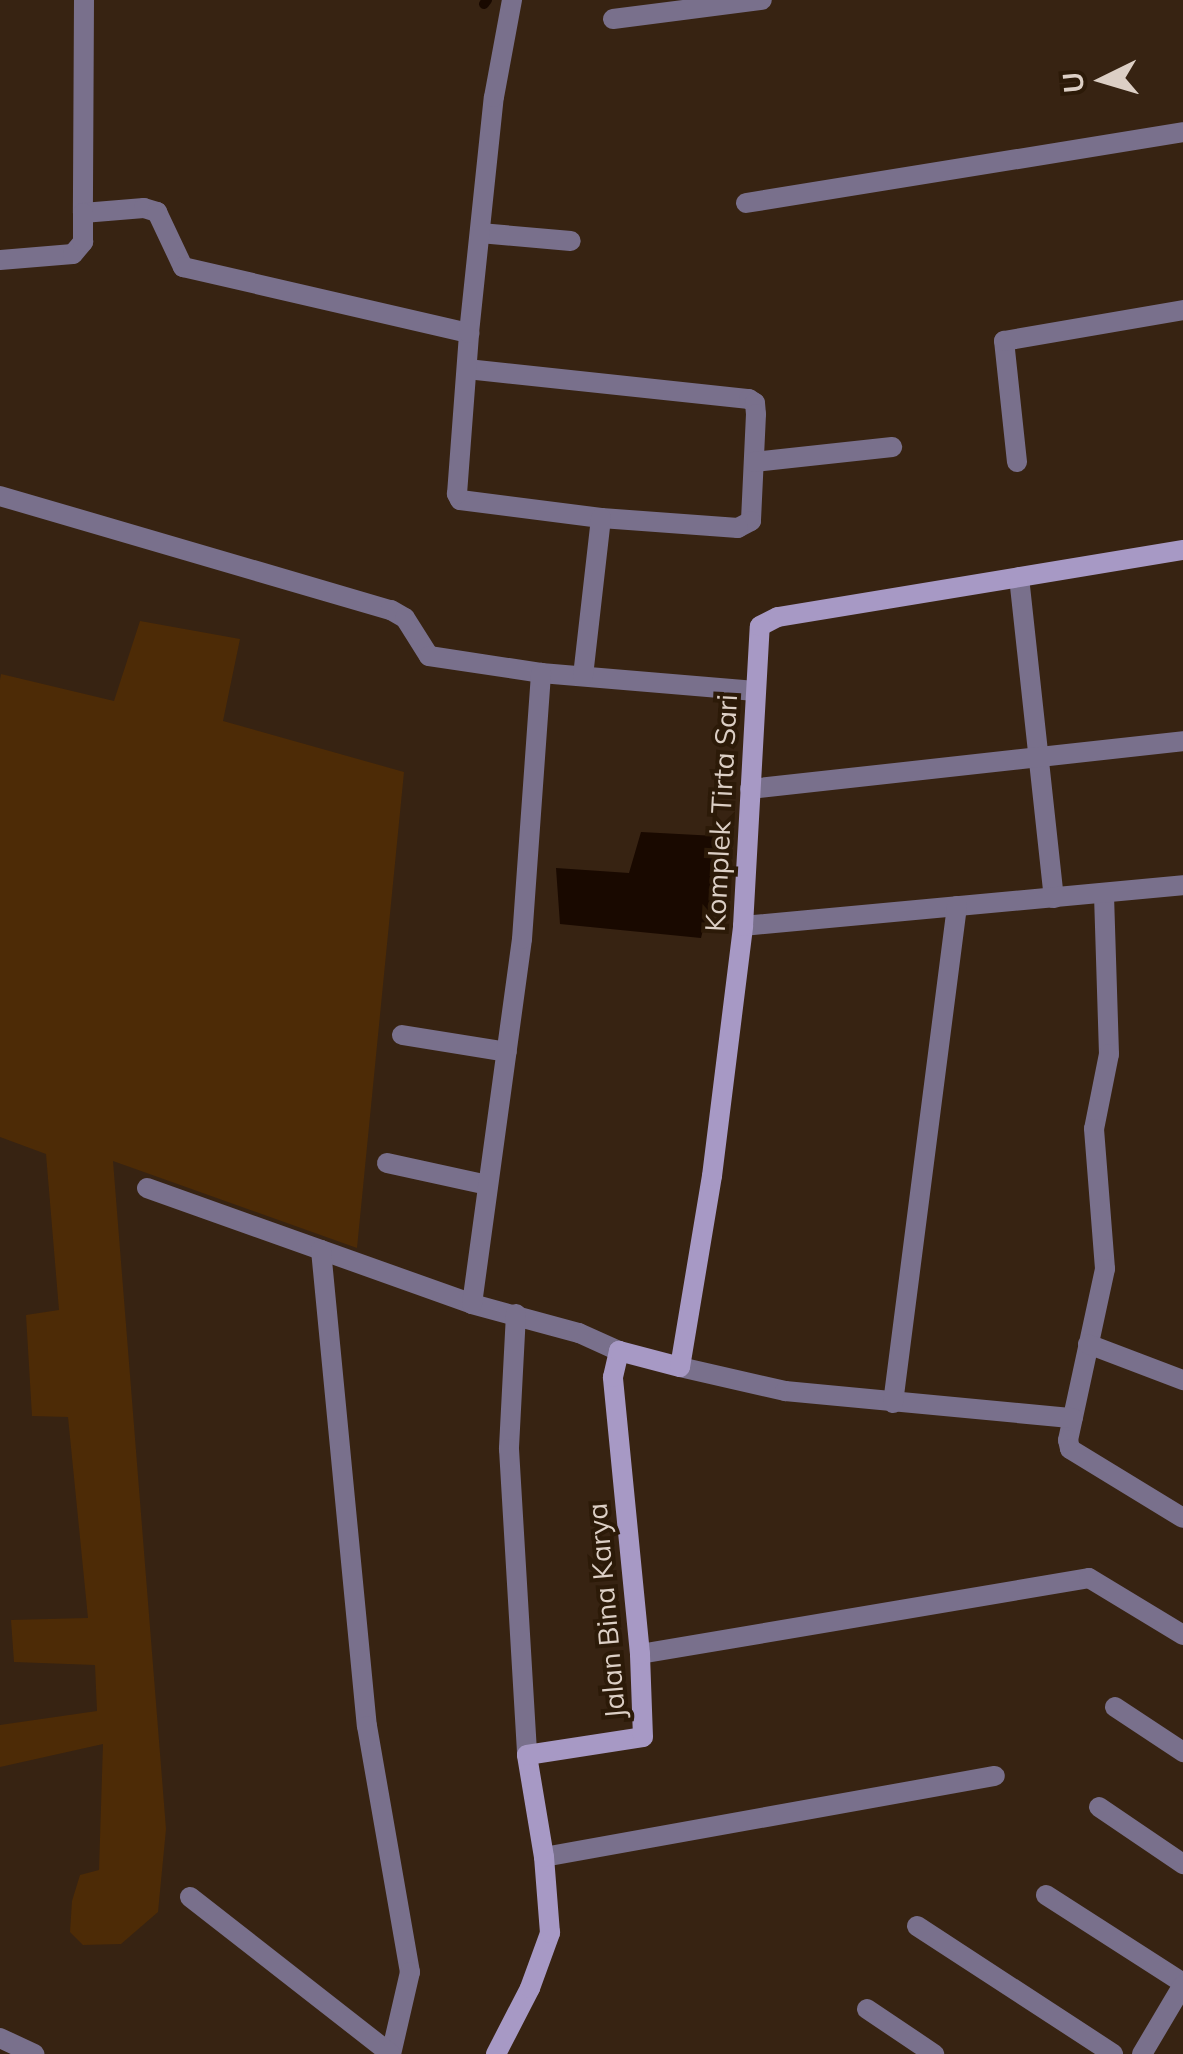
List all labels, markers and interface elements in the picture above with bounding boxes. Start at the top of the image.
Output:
north arrow [1053,30,1153,130]
text: U [1054,71,1091,95]
street label: Komplek Tirta Sari [698,693,744,933]
street label: Jalan Bina Karya [580,1502,632,1720]

